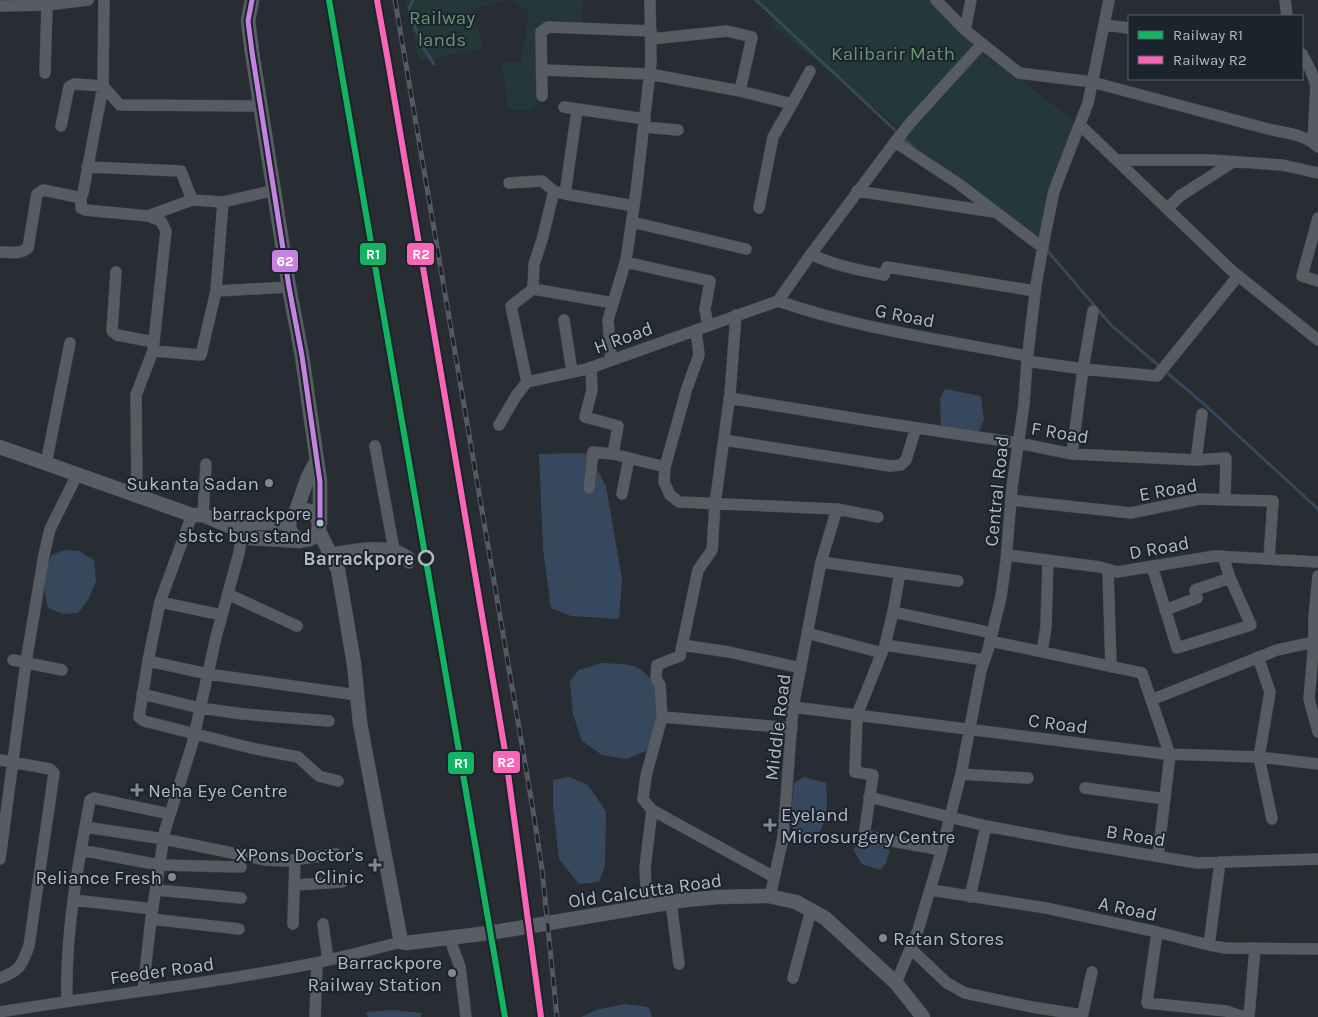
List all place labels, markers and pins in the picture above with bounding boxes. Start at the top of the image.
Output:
place label: Sukanta Sadan [126,473,259,495]
marker: Sukanta Sadan [263,477,275,489]
place label: barrackpore sbstc bus stand [178,503,311,547]
marker: barrackpore sbstc bus stand [315,518,325,528]
place label: Barrackpore [303,548,414,570]
marker: Barrackpore [418,550,434,566]
place label: Neha Eye Centre [148,780,288,802]
marker: Neha Eye Centre [130,783,144,797]
place label: Eyeland Microsurgery Centre [781,804,955,848]
marker: Eyeland Microsurgery Centre [763,818,777,832]
place label: XPons Doctor's Clinic [235,844,364,888]
marker: XPons Doctor's Clinic [368,858,382,872]
place label: Reliance Fresh [36,867,162,889]
marker: Reliance Fresh [166,871,178,883]
place label: Ratan Stores [893,928,1004,950]
marker: Ratan Stores [877,932,889,944]
place label: Barrackpore Railway Station [308,952,442,996]
marker: Barrackpore Railway Station [446,967,458,979]

